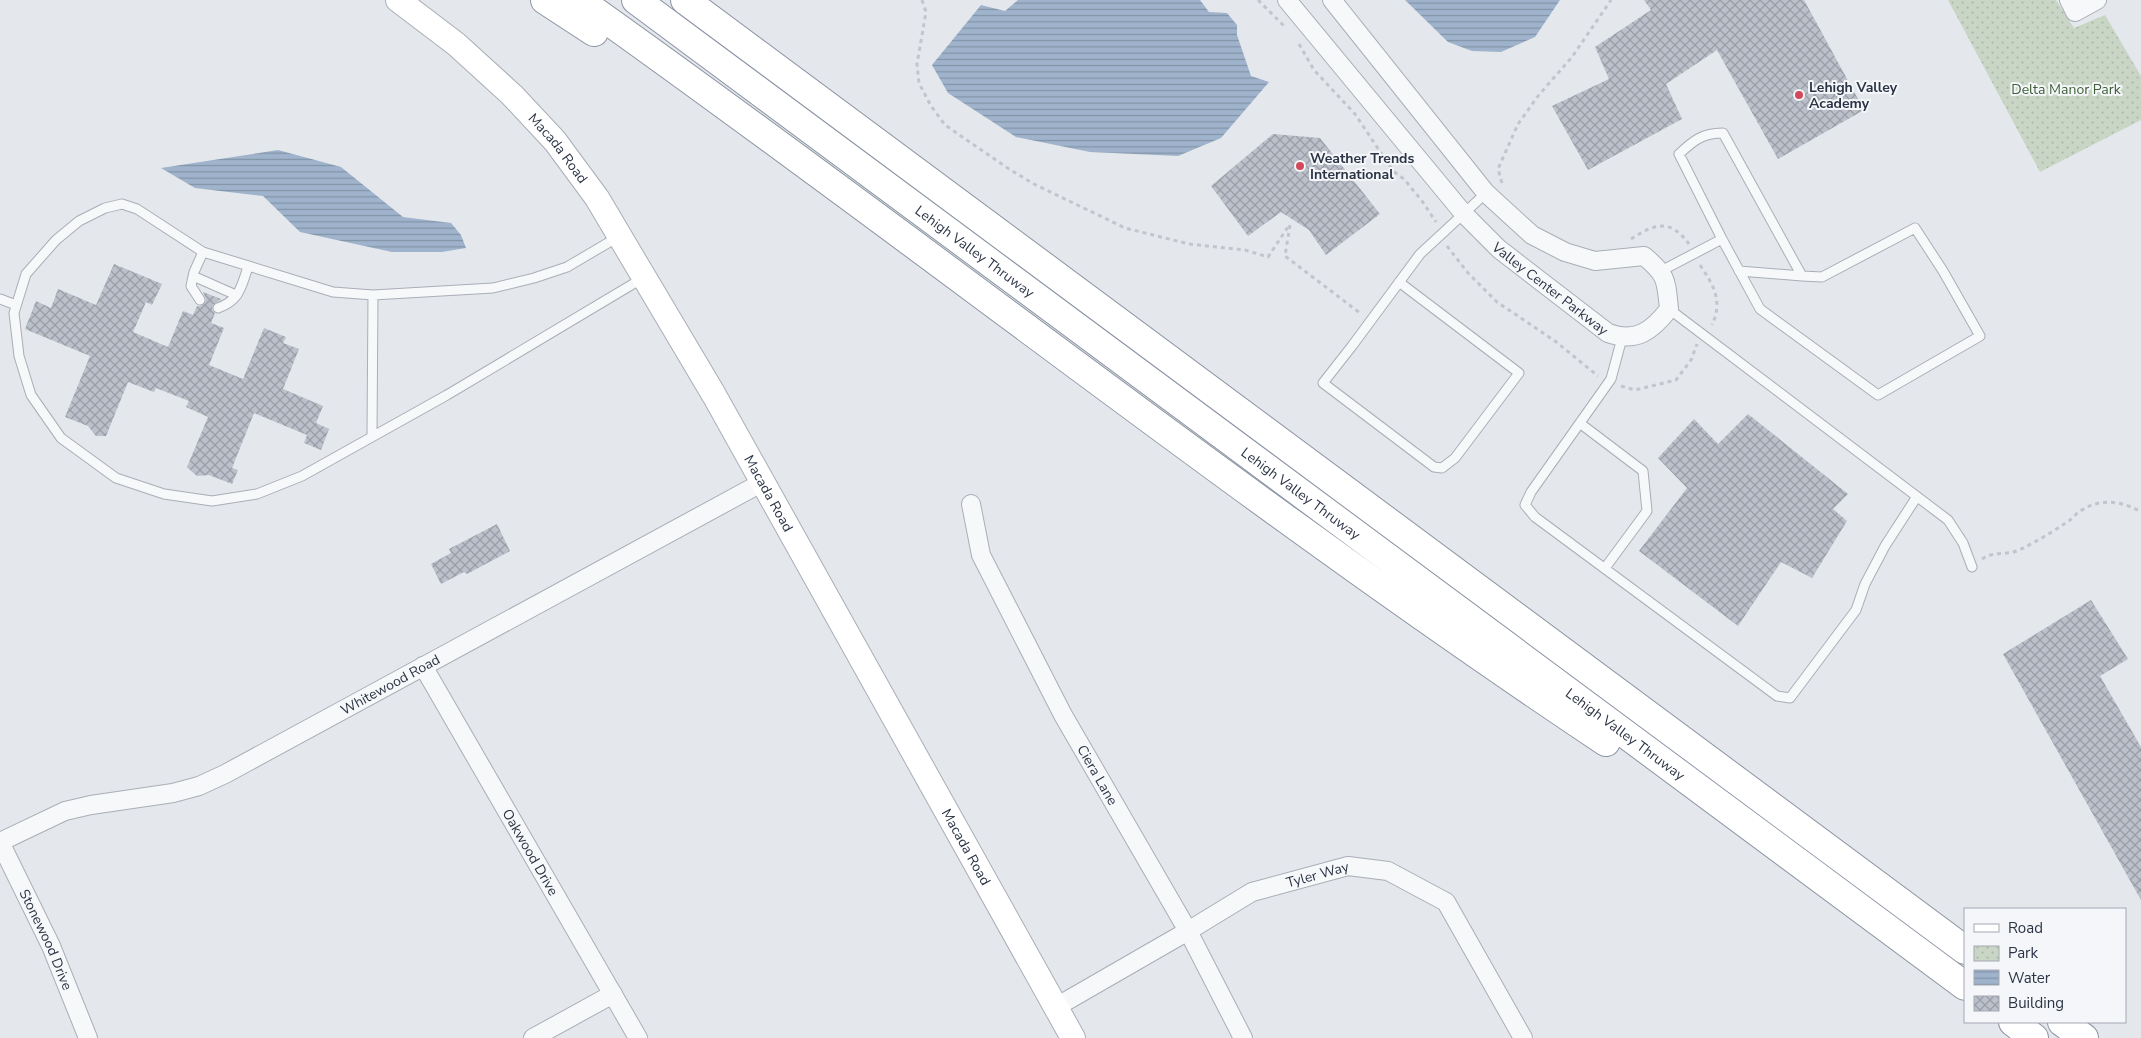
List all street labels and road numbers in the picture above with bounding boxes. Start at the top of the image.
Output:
street label: Macada Road [524,109,592,187]
street label: Lehigh Valley Thruway [911,201,1039,302]
street label: Valley Center Parkway [1487,237,1613,340]
street label: Lehigh Valley Thruway [1237,443,1365,544]
street label: Macada Road [740,452,798,535]
street label: Whitewood Road [337,650,443,719]
street label: Lehigh Valley Thruway [1562,684,1690,785]
street label: Ciera Lane [1073,741,1123,808]
street label: Oakwood Drive [498,805,563,899]
street label: Macada Road [937,805,995,889]
street label: Tyler Way [1284,857,1352,892]
street label: Stonewood Drive [15,886,77,993]

